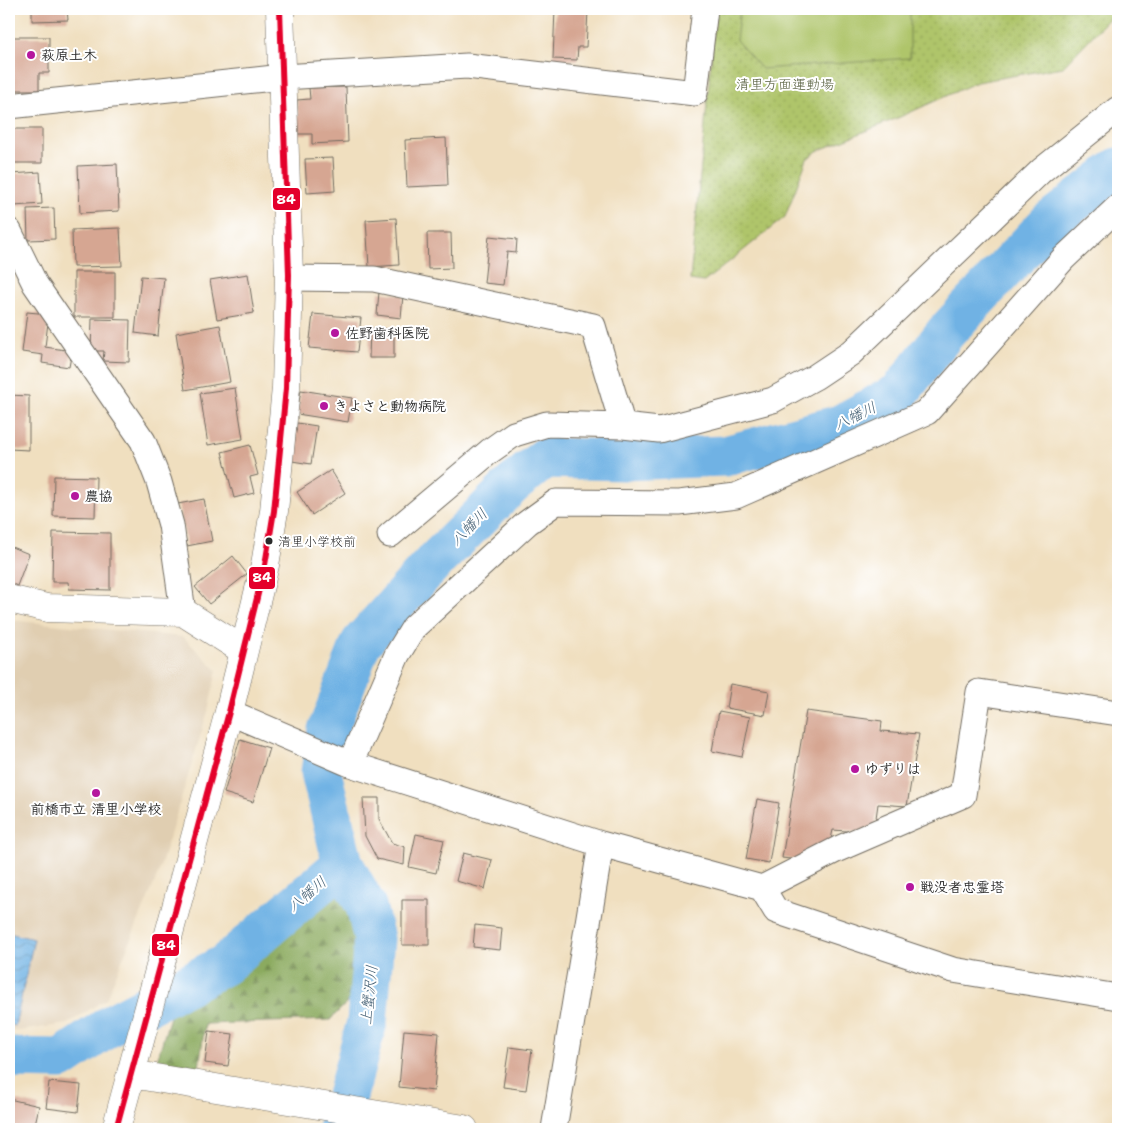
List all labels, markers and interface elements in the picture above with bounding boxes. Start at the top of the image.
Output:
place label: 萩原土木 [41,46,97,64]
marker: 萩原土木 [25,49,37,61]
park label: 清里方面運動場 [736,75,834,93]
line badge: 84 [272,187,301,211]
text: 84 [276,190,296,208]
place label: 佐野歯科医院 [345,324,429,342]
marker: 佐野歯科医院 [329,327,341,339]
place label: きよさと動物病院 [334,397,446,415]
water label: 八幡川 [830,397,880,435]
marker: きよさと動物病院 [318,400,330,412]
place label: 農協 [85,487,113,505]
marker: 農協 [69,490,81,502]
water label: 八幡川 [446,504,492,550]
place label: 清里小学校前 [278,533,356,550]
marker: 清里小学校前 [264,536,274,546]
line badge: 84 [248,566,276,590]
text: 84 [252,568,272,586]
place label: ゆずりは [865,760,921,778]
marker: ゆずりは [849,763,861,775]
marker: 前橋市立 清里小学校 [90,787,102,799]
place label: 前橋市立 清里小学校 [31,800,161,818]
water label: 八幡川 [283,872,331,916]
place label: 戦没者忠霊塔 [920,878,1004,896]
marker: 戦没者忠霊塔 [904,881,916,893]
line badge: 84 [151,933,180,957]
text: 84 [156,936,176,954]
water label: 上蟹沢川 [356,964,382,1026]

